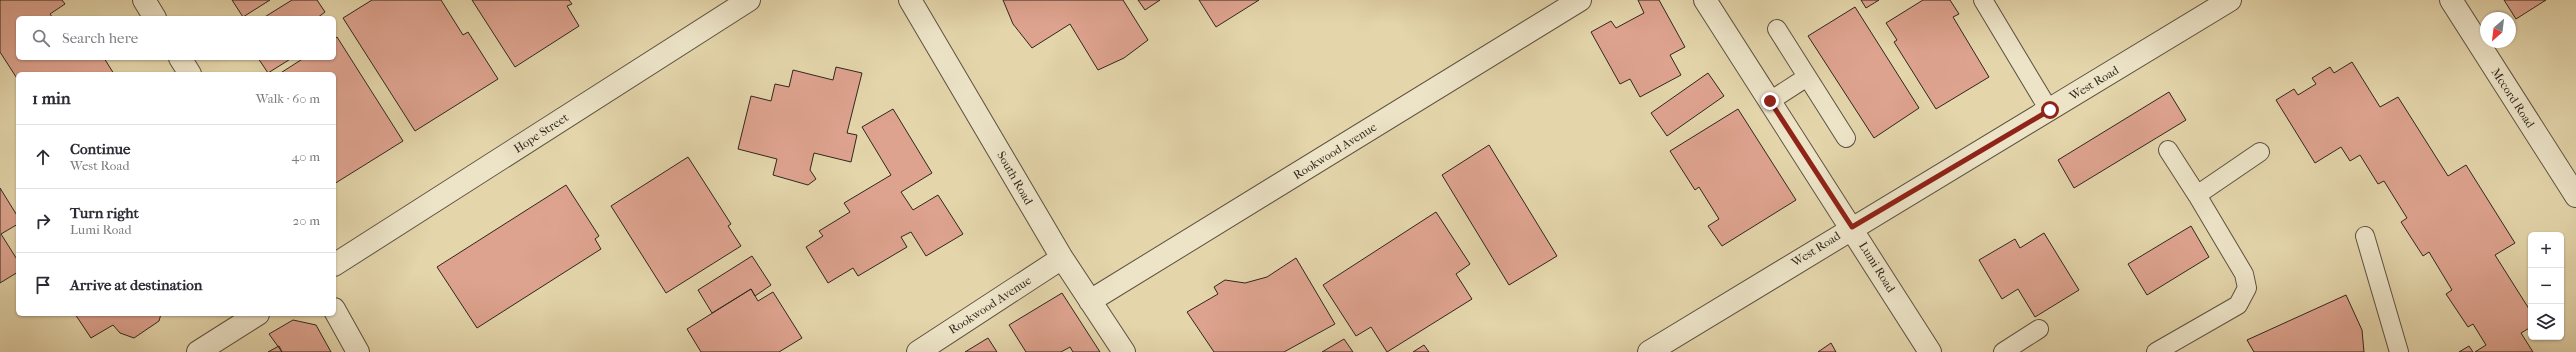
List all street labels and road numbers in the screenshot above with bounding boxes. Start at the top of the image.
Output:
street label: West Road [2066,63,2122,104]
street label: Mccord Road [2489,66,2538,131]
street label: Hope Street [511,110,571,156]
street label: Rookwood Avenue [1291,120,1379,182]
street label: South Road [994,149,1036,208]
street label: West Road [1788,228,1843,270]
street label: Lumi Road [1856,239,1898,295]
street label: Rookwood Avenue [946,273,1034,337]

